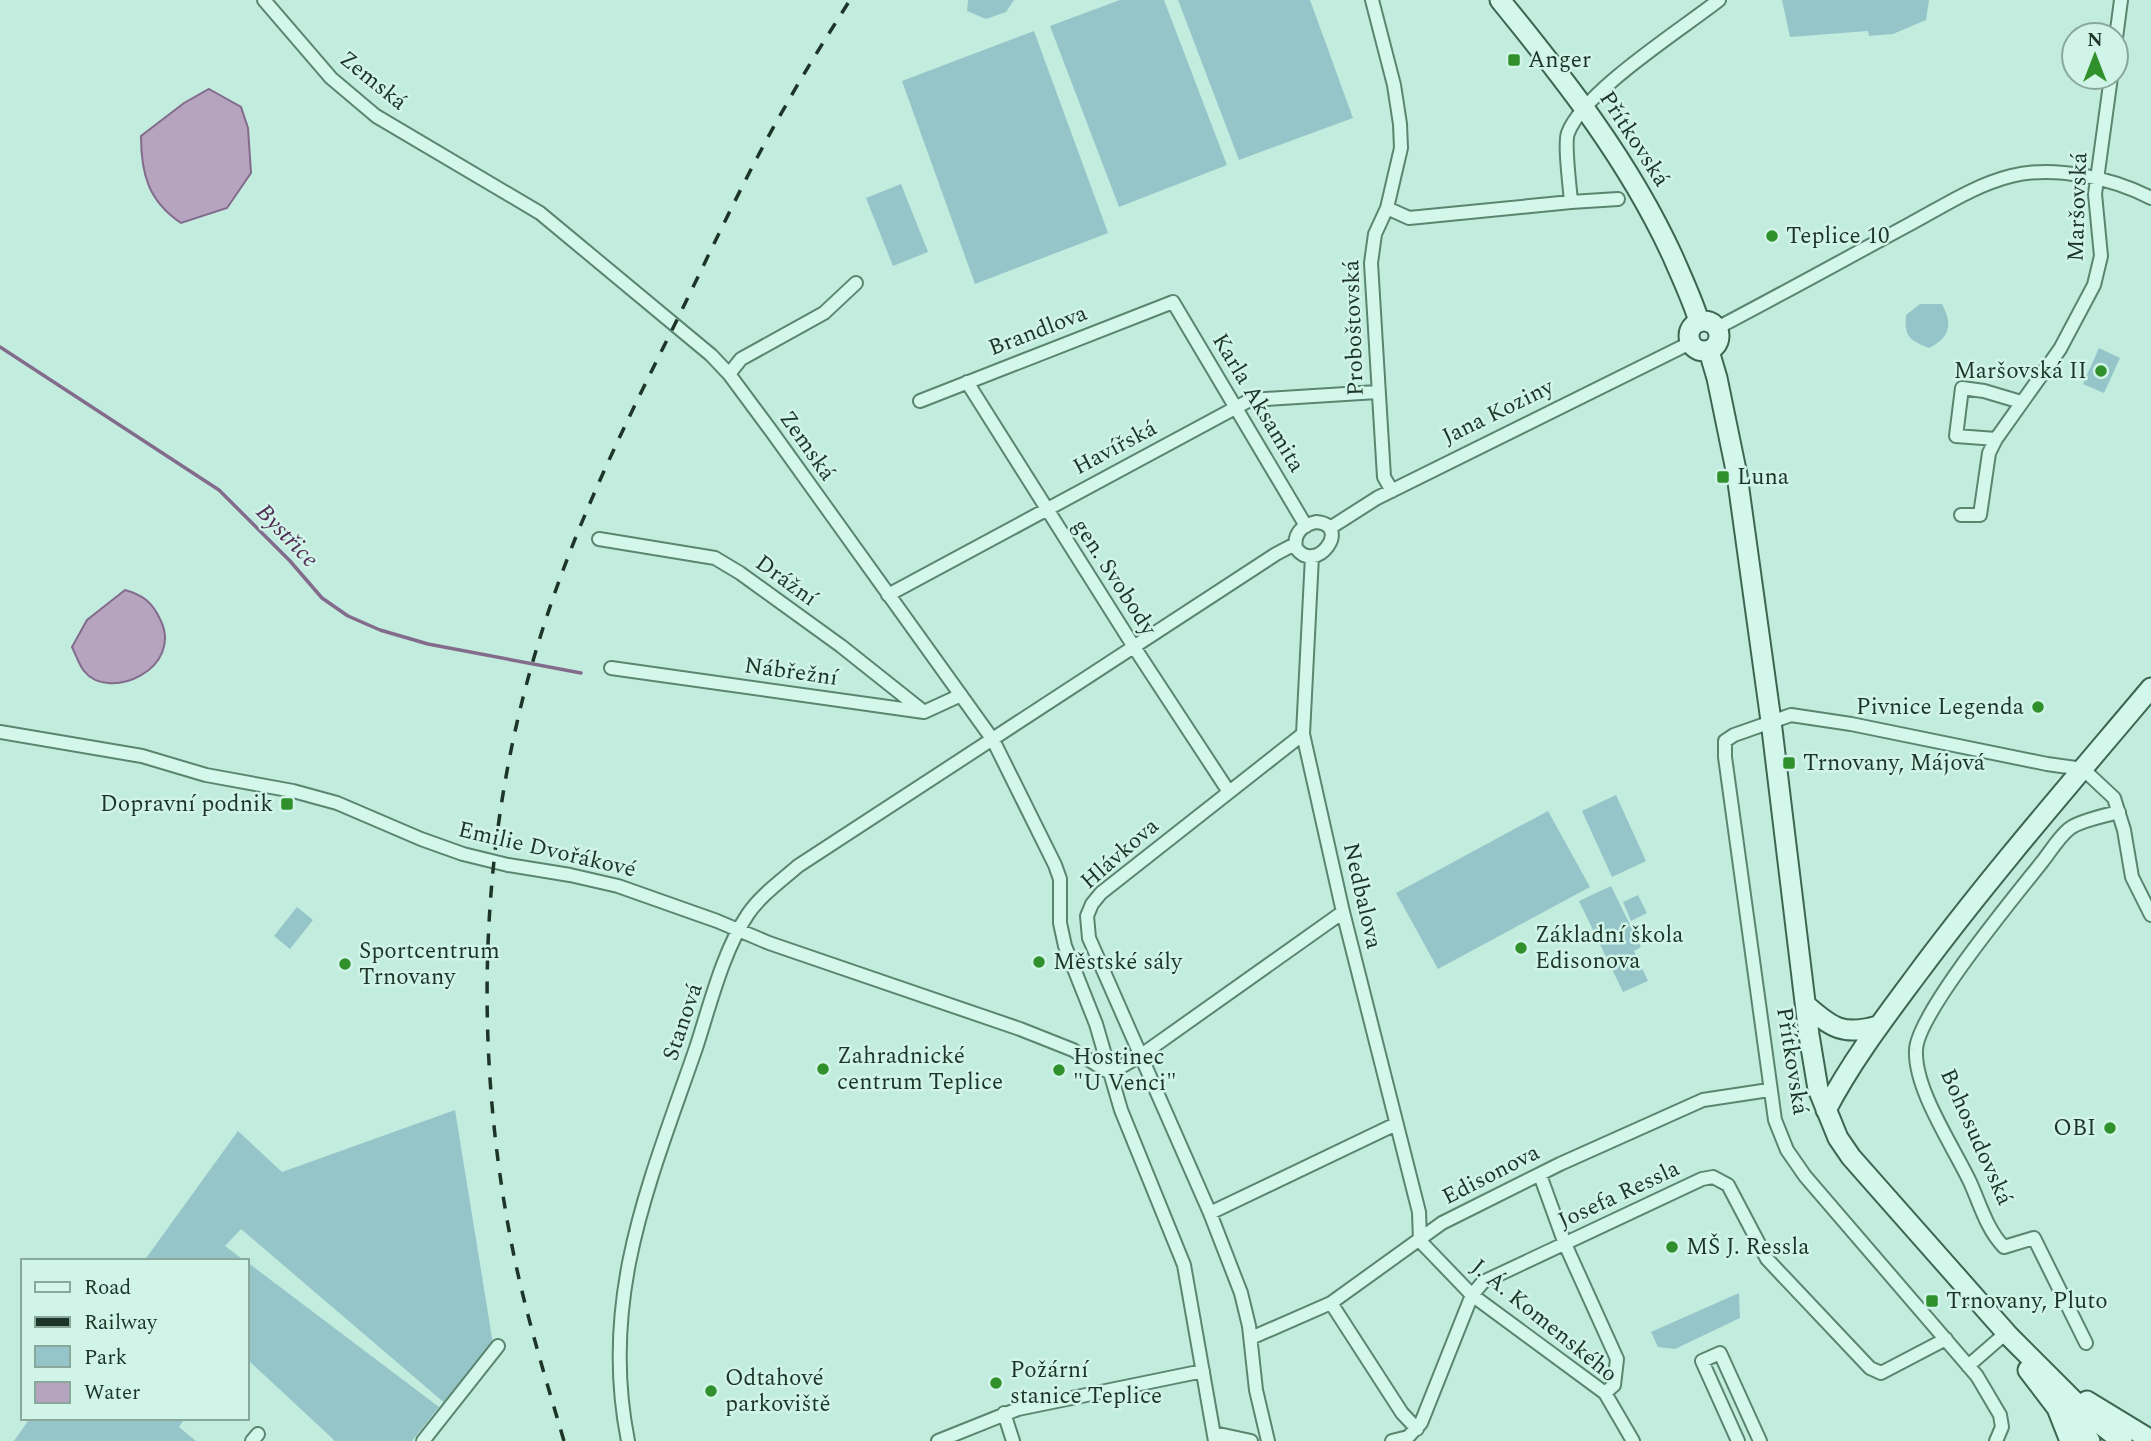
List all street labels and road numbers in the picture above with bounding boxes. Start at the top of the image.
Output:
street label: Zemská [331,43,415,119]
street label: Přítkovská [1590,84,1678,194]
street label: Maršovská [2059,152,2097,262]
street label: Proboštovská [1334,259,1374,397]
street label: Brandlova [983,296,1093,366]
street label: Karla Aksamita [1203,327,1313,479]
street label: Jana Koziny [1436,369,1561,454]
street label: Zemská [770,404,844,488]
street label: Havířská [1067,411,1163,485]
street label: gen. Svobody [1063,511,1166,643]
street label: Drážní [747,546,826,617]
street label: Nábřežní [742,648,842,696]
street label: Hlávkova [1073,810,1167,898]
street label: Emilie Dvořákové [454,812,640,888]
street label: Nedbalova [1333,839,1391,953]
street label: Stanová [653,979,713,1065]
street label: Přítkovská [1766,1005,1818,1117]
street label: Bohosudovská [1930,1063,2022,1211]
street label: Edisonova [1436,1135,1546,1215]
street label: Josefa Ressla [1552,1151,1686,1239]
street label: J. Á. Komenského [1463,1251,1625,1391]

